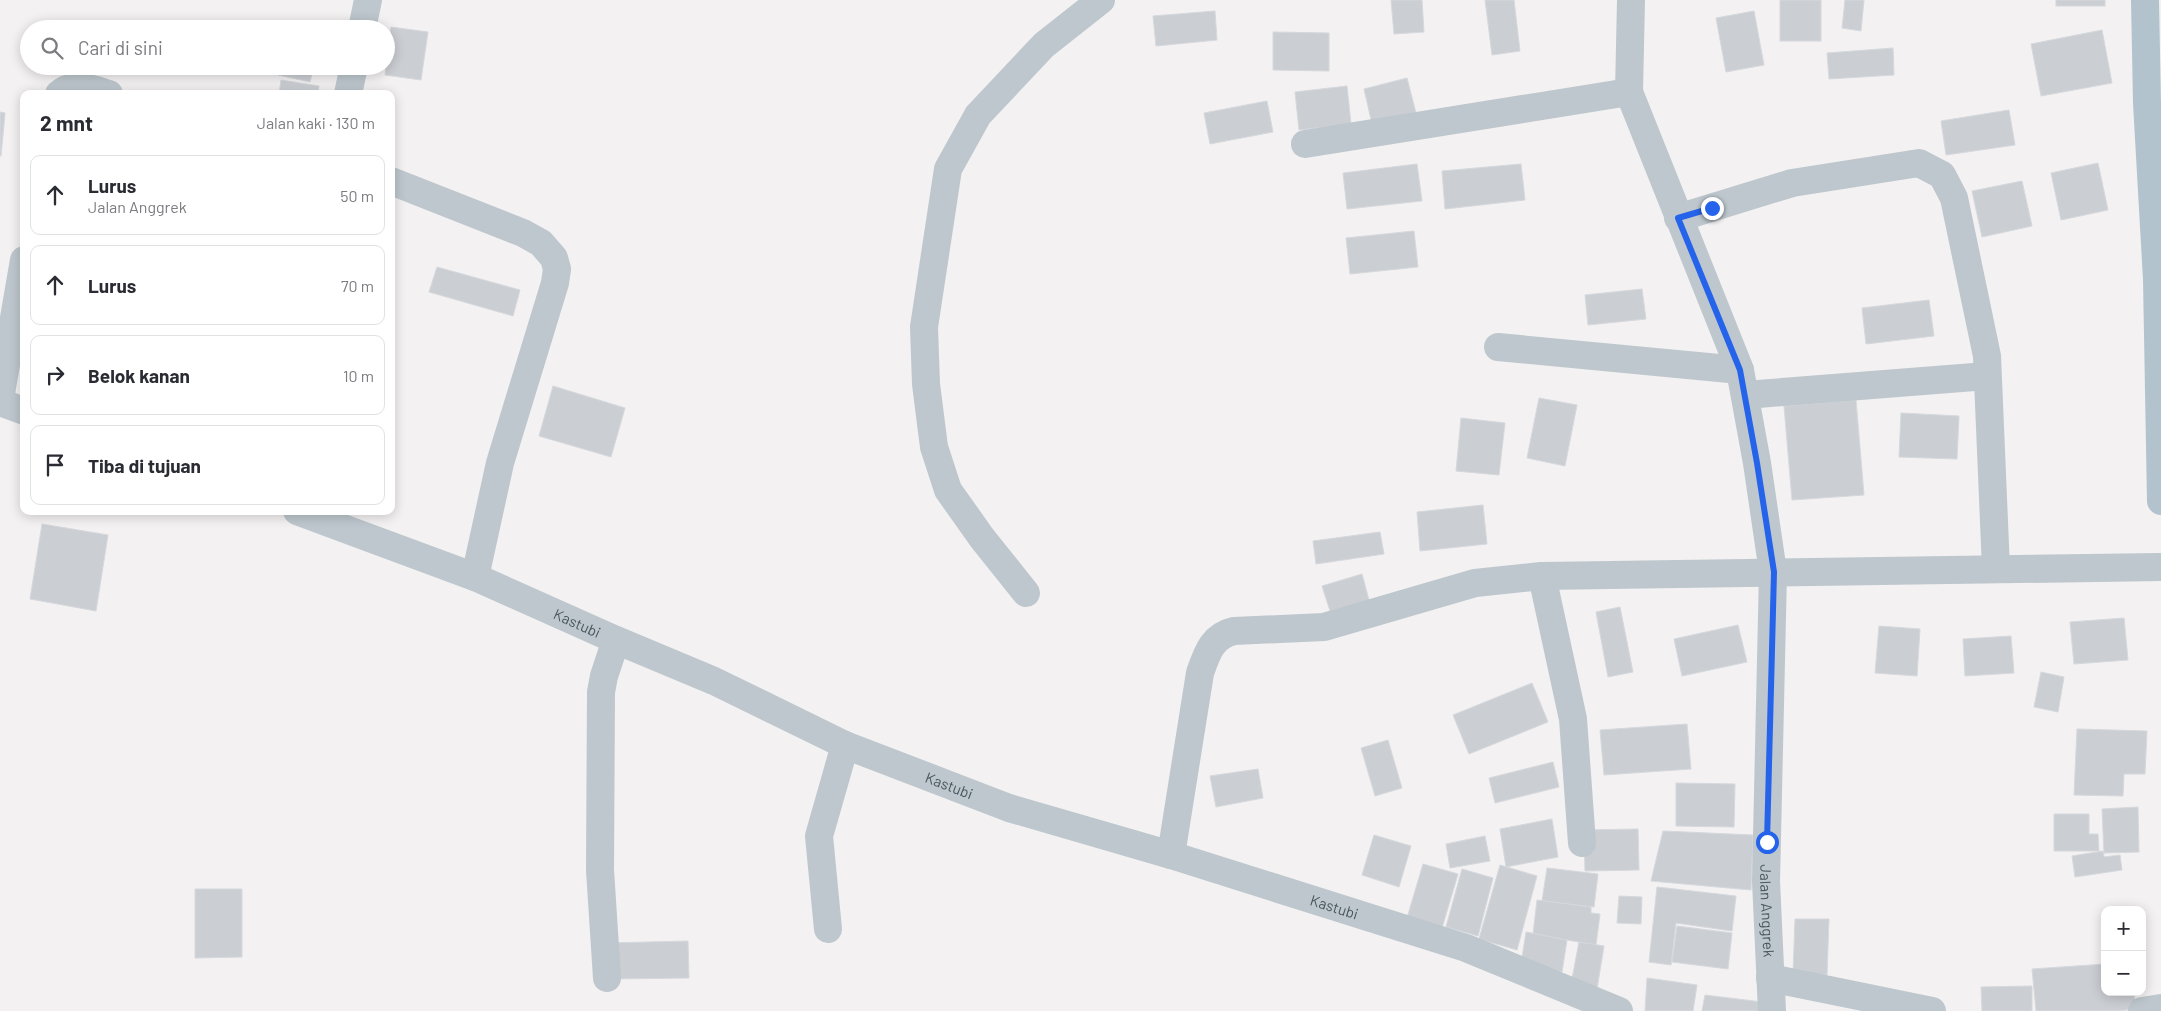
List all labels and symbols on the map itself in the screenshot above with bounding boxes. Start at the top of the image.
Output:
route end [1701,197,1724,220]
street label: Kastubi [551,604,604,641]
street label: Kastubi [923,768,976,802]
route start [1756,831,1779,854]
street label: Jalan Anggrek [1757,864,1779,958]
street label: Kastubi [1308,890,1361,923]

